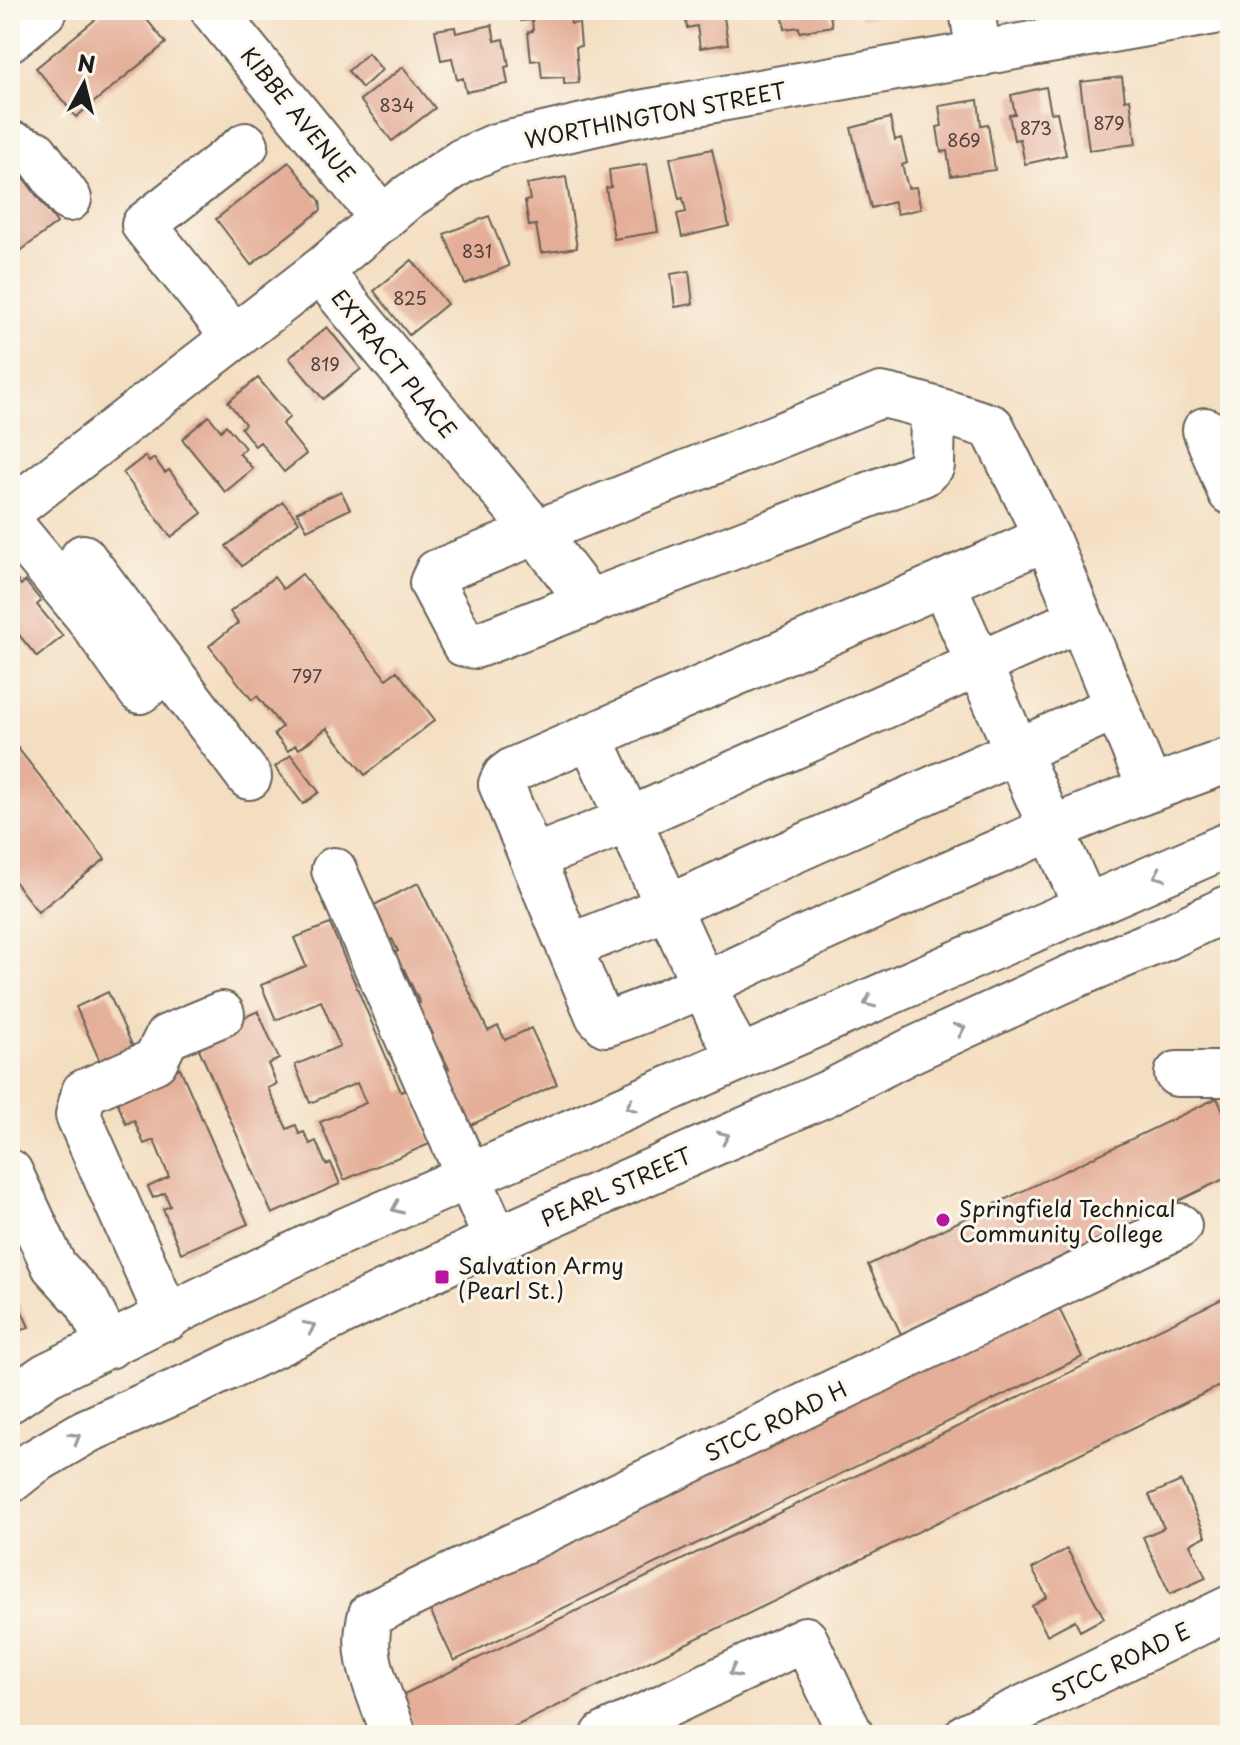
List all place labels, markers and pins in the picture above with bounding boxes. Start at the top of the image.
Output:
place label: Springfield Technical Community College [959,1191,1175,1249]
marker: Springfield Technical Community College [934,1211,952,1229]
place label: Salvation Army (Pearl St.) [458,1248,624,1306]
marker: Salvation Army (Pearl St.) [433,1268,451,1286]

